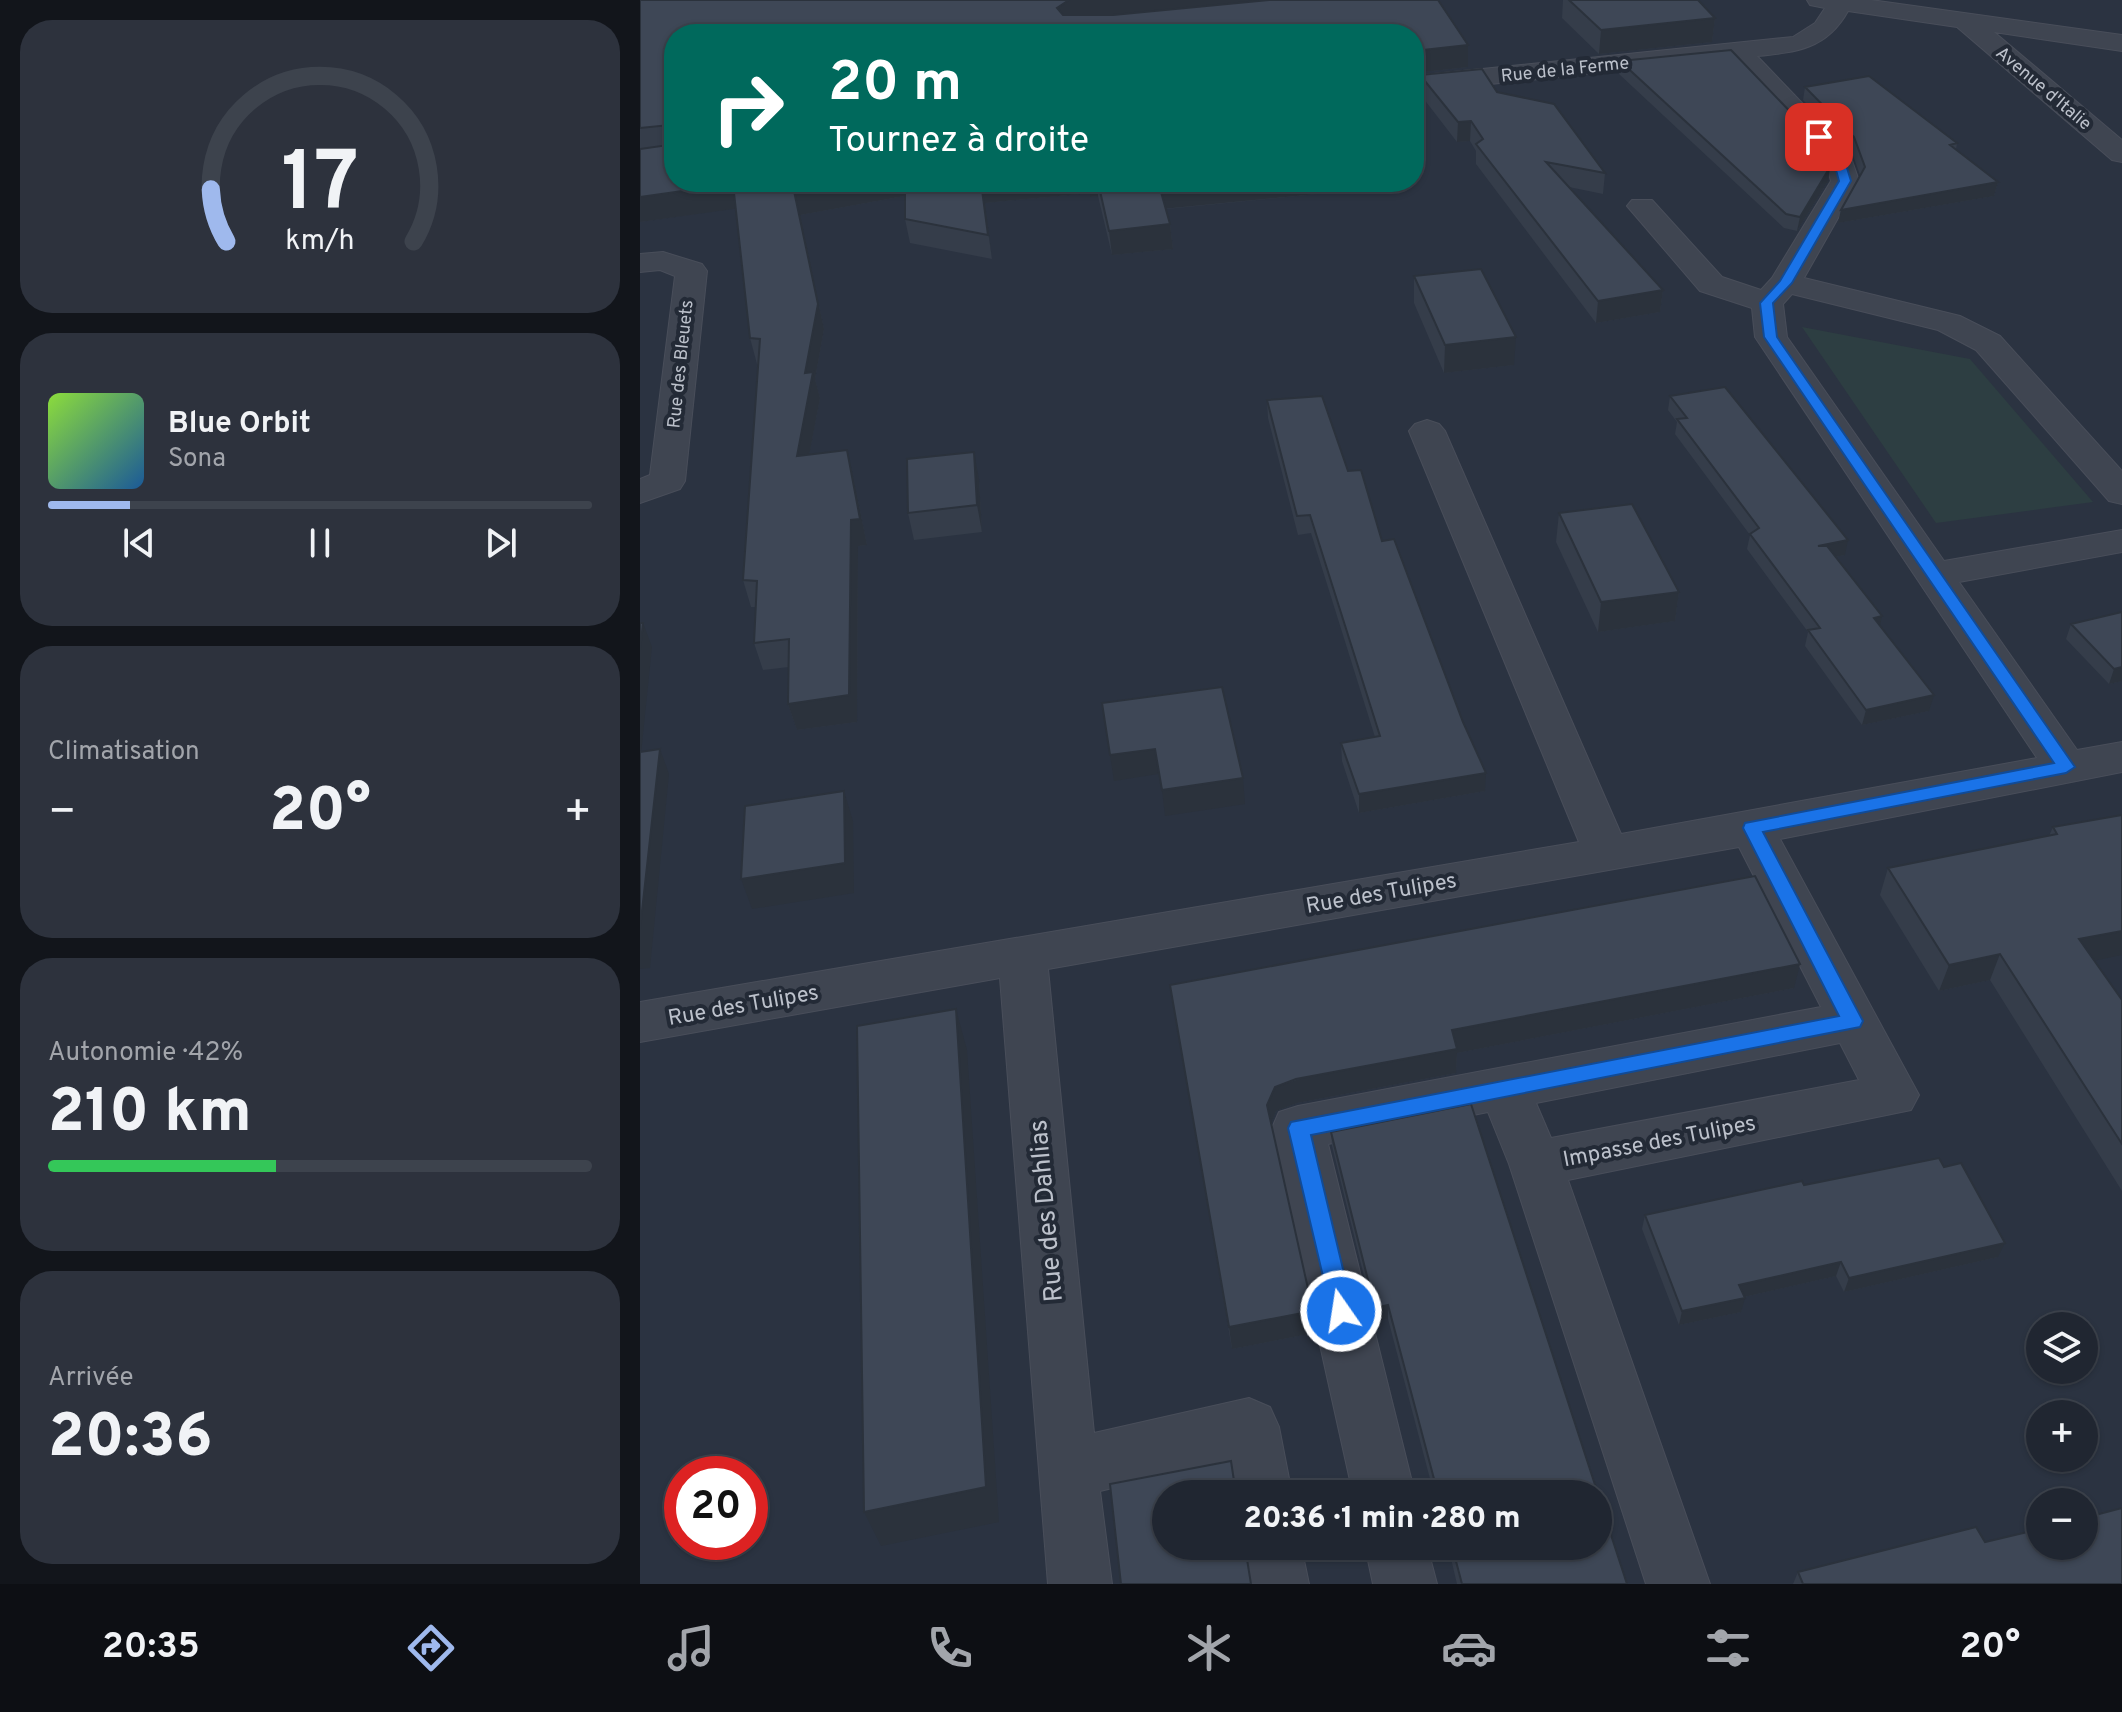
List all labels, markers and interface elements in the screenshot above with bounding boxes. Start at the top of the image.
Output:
street label: Avenue d'Italie [1990,42,2096,136]
text: 20 m [828,50,962,120]
street label: Rue de la Ferme [1500,52,1630,89]
icon: right [696,56,800,160]
pin [1785,103,1853,171]
icon: arrive [1797,115,1841,159]
text: Tournez à droite [828,119,1089,165]
text: 17 [281,135,359,240]
text: km/h [285,225,355,261]
street label: Rue des Bleuets [663,299,700,429]
text: Blue Orbit [168,406,311,443]
text: Sona [168,443,226,476]
icon: previous [117,521,161,565]
icon: pause [298,521,342,565]
icon: next [479,521,523,565]
text: Climatisation [48,736,200,769]
text: 20° [269,776,371,852]
text: − [48,786,76,842]
text: + [564,786,592,842]
street label: Rue des Tulipes [1304,868,1459,921]
street label: Rue des Tulipes [666,980,821,1033]
text: Autonomie · 42% [48,1037,243,1070]
text: 210 km [48,1077,252,1153]
street label: Impasse des Tulipes [1561,1111,1758,1174]
street label: Rue des Dahlias [1023,1118,1072,1303]
position arrow [1299,1269,1383,1353]
map controls [2026,1312,2098,1560]
button: layers [2026,1312,2098,1384]
text: Arrivée [48,1362,133,1395]
button: + [2026,1400,2098,1472]
text: 20:36 [48,1402,213,1478]
speed limit sign: 20 [664,1456,768,1560]
button: − [2026,1488,2098,1560]
text: 20:36 · 1 min · 280 m [1243,1501,1521,1538]
icon: directions [403,1620,459,1676]
icon: music [663,1620,719,1676]
icon: phone [922,1620,978,1676]
icon: climate [1181,1620,1237,1676]
icon: car [1441,1620,1497,1676]
icon: filters [1700,1620,1756,1676]
text: 20:35 [102,1625,200,1671]
text: 20° [1960,1625,2020,1671]

